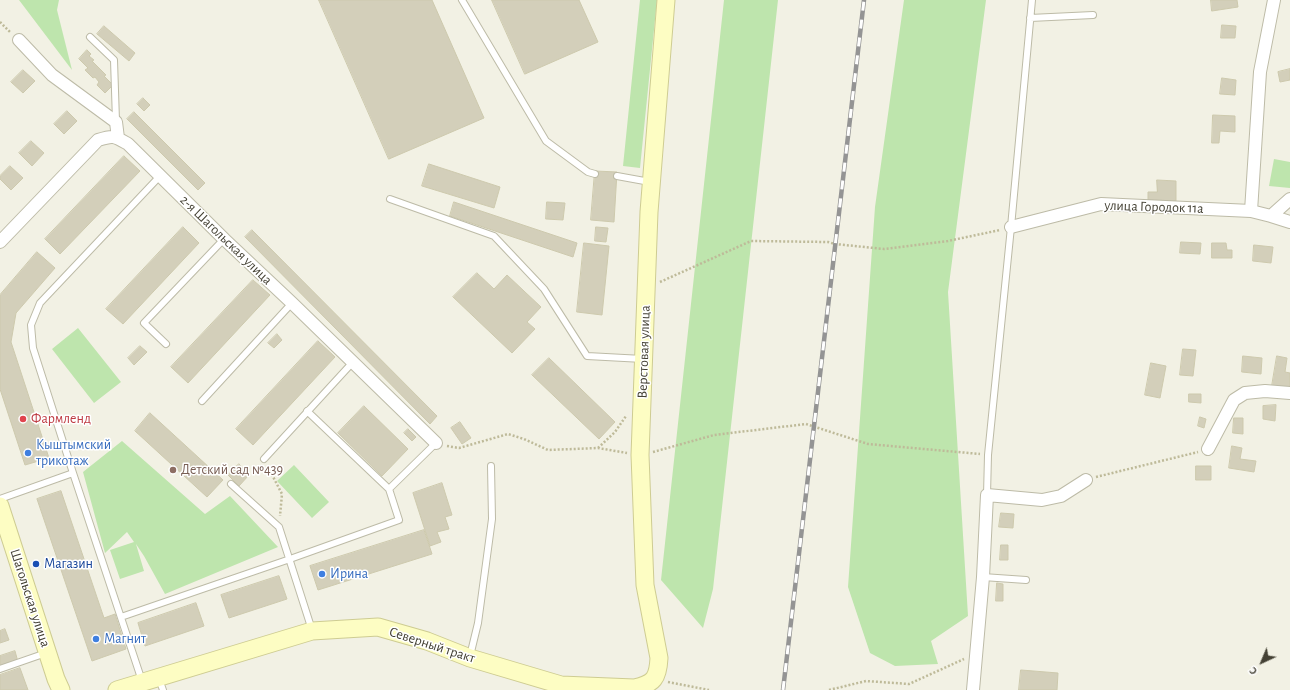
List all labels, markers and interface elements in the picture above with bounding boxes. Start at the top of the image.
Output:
street label: 2-я Шагольская улица [176,192,276,288]
street label: улица Городок 11а [1104,197,1204,217]
street label: Верстовая улица [634,305,654,399]
place label: Фармленд [31,411,91,427]
marker: Фармленд [18,414,28,424]
place label: Кыштымский трикотаж [36,437,111,470]
marker: Кыштымский трикотаж [23,448,33,458]
place label: Детский сад №439 [181,462,283,478]
marker: Детский сад №439 [168,465,178,475]
street label: Шагольская улица [6,547,54,649]
place label: Магазин [44,556,93,572]
marker: Магазин [31,559,41,569]
place label: Ирина [330,566,368,582]
marker: Ирина [317,569,327,579]
street label: Северный тракт [387,623,477,667]
place label: Магнит [104,631,146,647]
marker: Магнит [91,634,101,644]
north arrow [1242,642,1282,682]
text: С [1247,665,1259,677]

